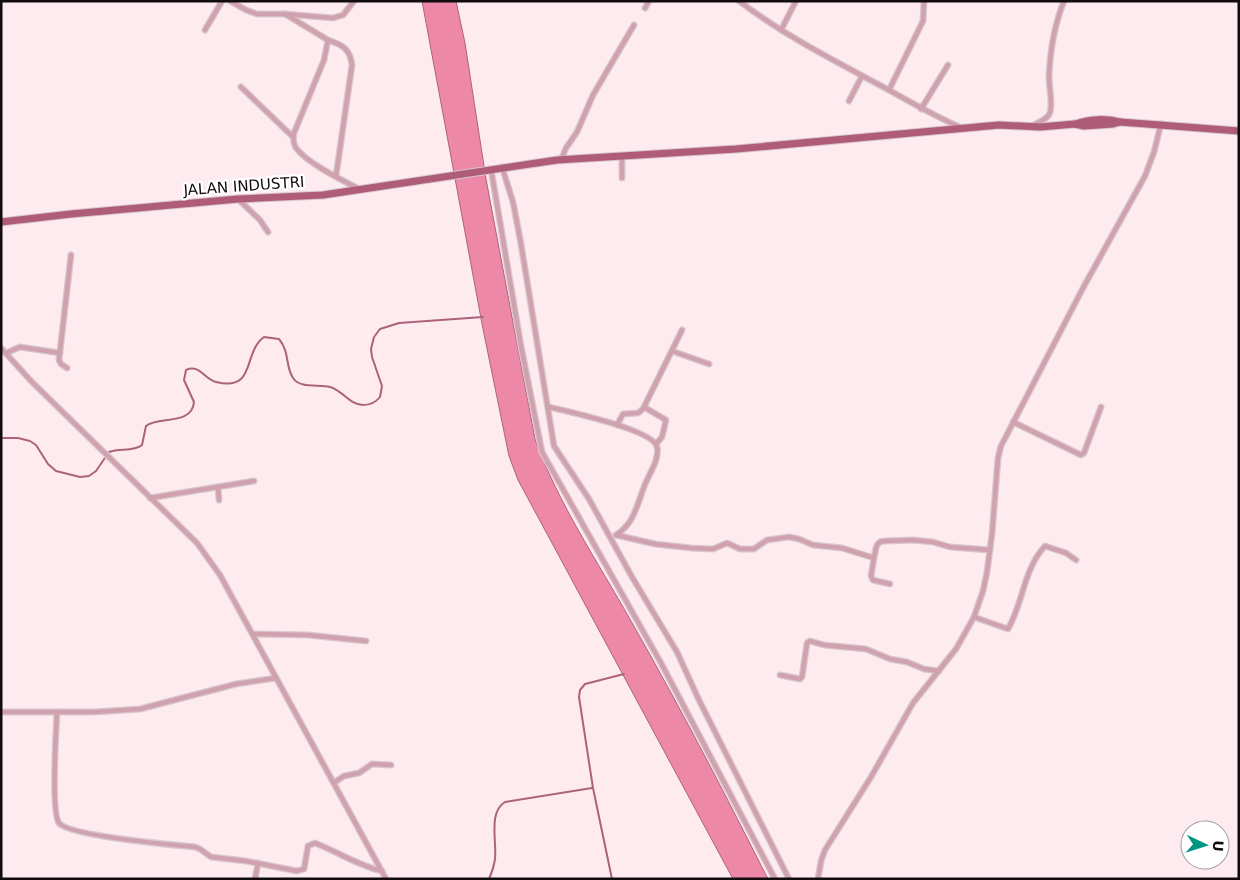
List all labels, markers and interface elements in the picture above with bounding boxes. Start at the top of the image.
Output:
street label: JALAN INDUSTRI [182,173,305,199]
north arrow [1180,820,1230,870]
text: U [1210,840,1226,852]

